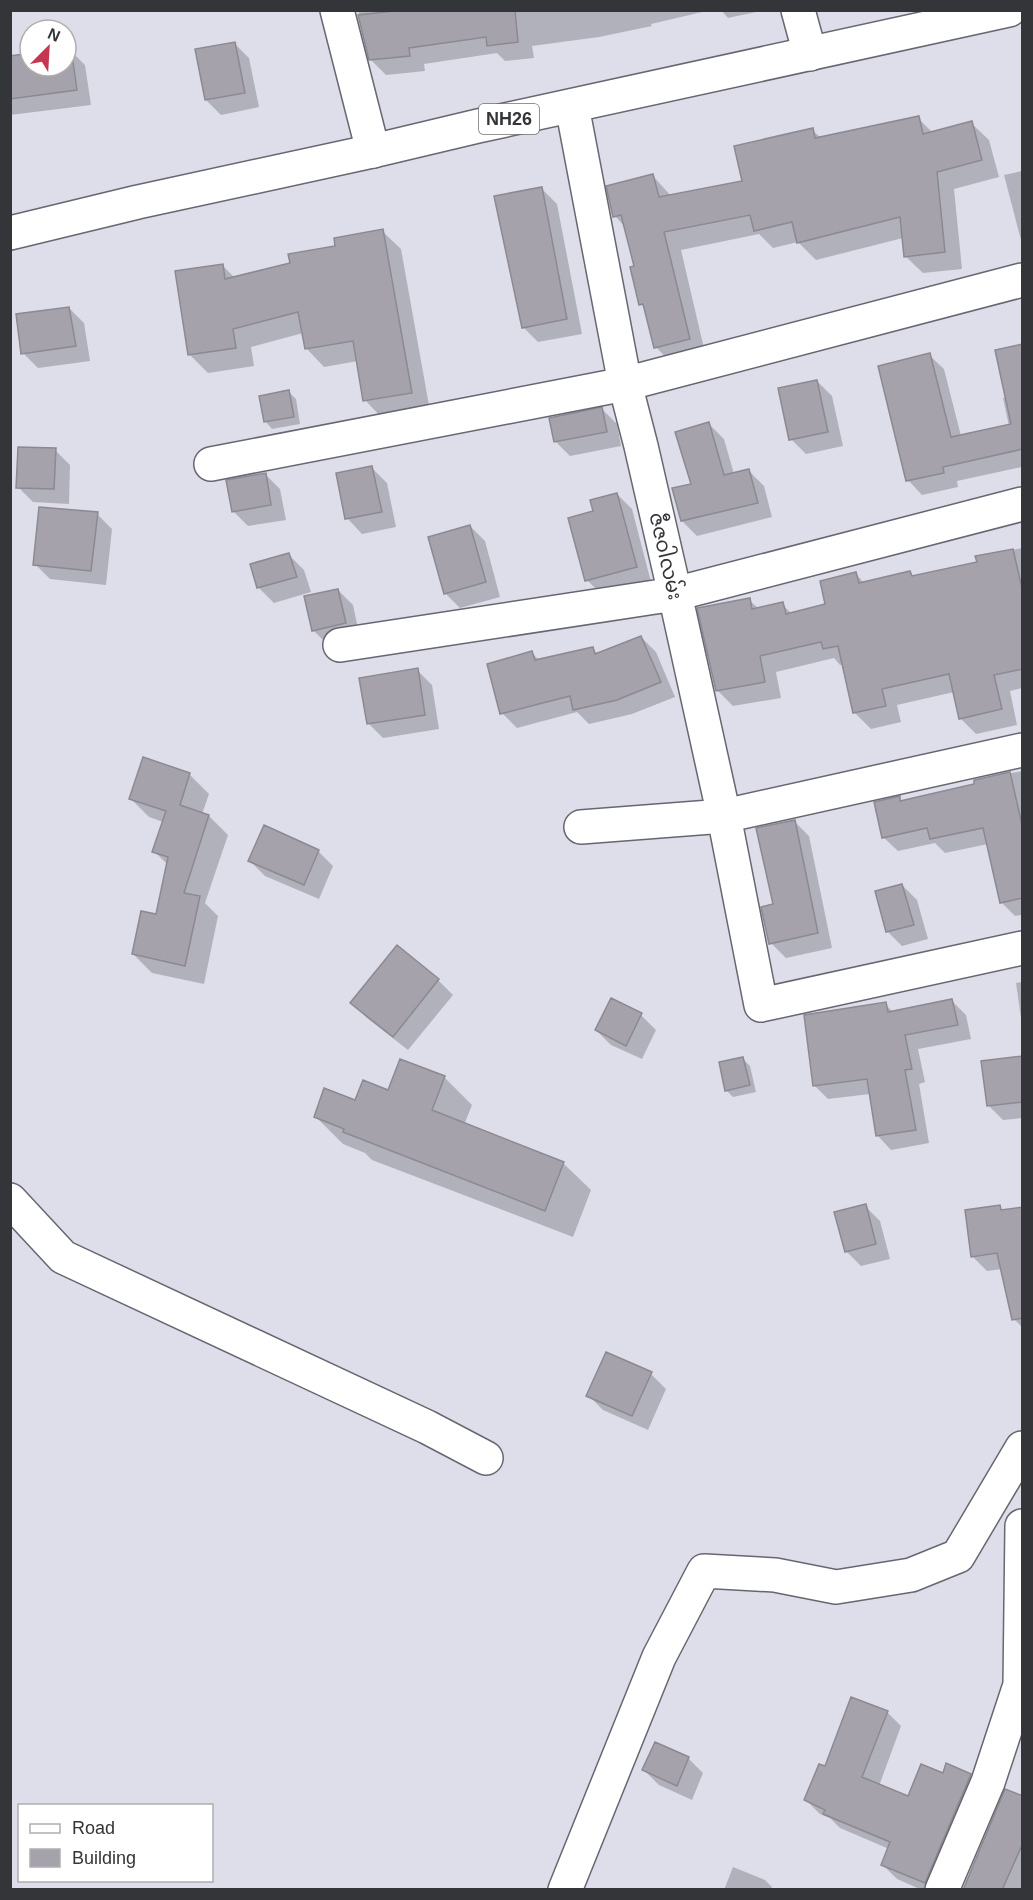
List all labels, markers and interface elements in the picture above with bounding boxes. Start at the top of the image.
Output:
north arrow [18,18,78,78]
text: N [45,25,63,45]
road number: NH26 [479,104,539,134]
street label: ဇီဇဝါလမ်း [645,509,690,602]
legend [18,1804,213,1882]
text: Road [72,1818,115,1838]
text: Building [72,1848,136,1868]

